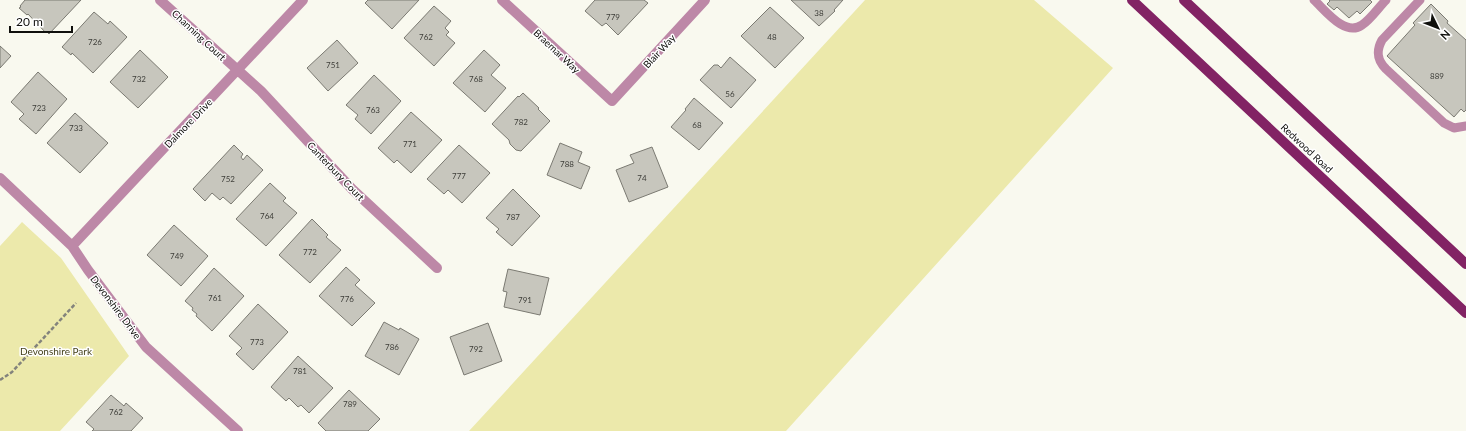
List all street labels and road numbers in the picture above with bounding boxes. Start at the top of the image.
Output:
street label: Channing Court [170,7,229,63]
street label: Braemar Way [531,26,583,76]
street label: Blair Way [640,31,678,70]
street label: Dalmore Drive [162,96,214,150]
street label: Redwood Road [1279,121,1335,175]
street label: Canterbury Court [305,139,367,203]
street label: Devonshire Drive [88,273,144,341]

